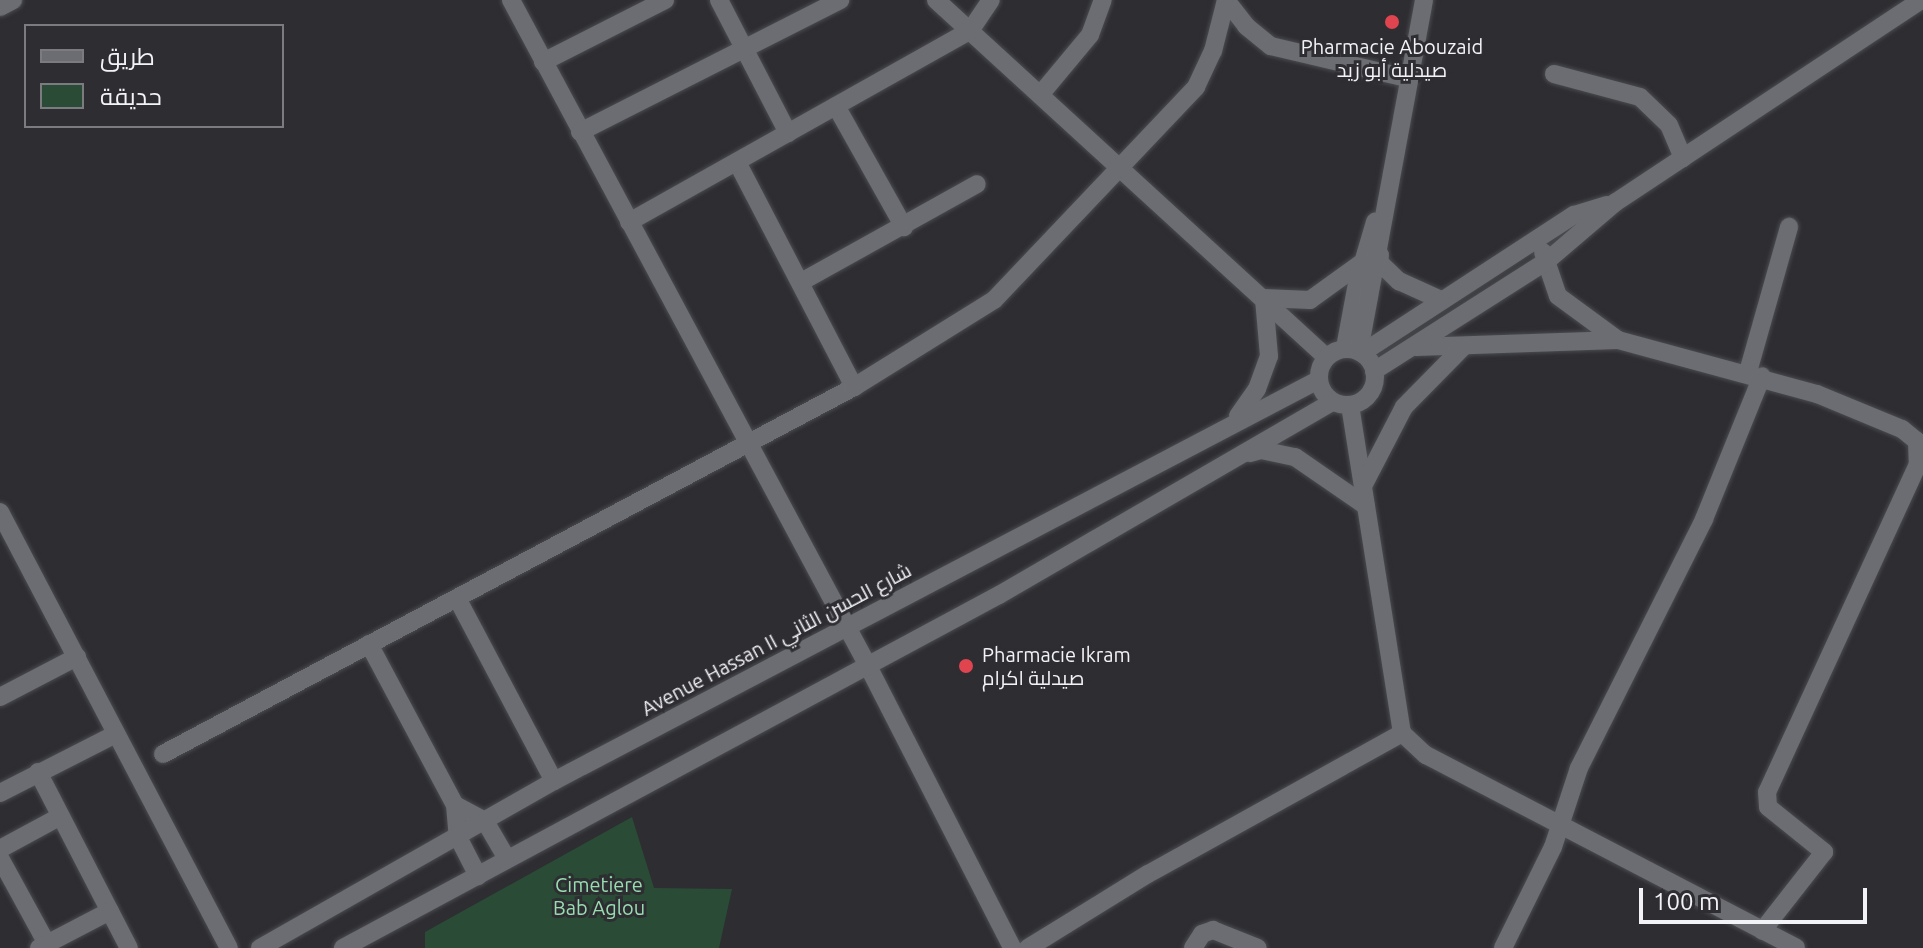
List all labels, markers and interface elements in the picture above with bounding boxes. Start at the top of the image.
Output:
marker: Pharmacie Abouzaid صيدلية أبو زيد [1383,13,1401,31]
legend [24,24,284,128]
place label: Pharmacie Abouzaid صيدلية أبو زيد [1301,34,1483,81]
text: طريق [100,43,155,70]
text: حديقة [100,83,162,110]
street label: Avenue Hassan II شارع الحسن الثاني [637,558,915,720]
place label: Pharmacie Ikram صيدلية اكرام [982,642,1131,689]
marker: Pharmacie Ikram صيدلية اكرام [957,657,975,675]
park label: Cimetiere Bab Aglou [553,872,645,919]
scale bar [1643,872,1871,922]
text: 100 m [1653,888,1720,915]

